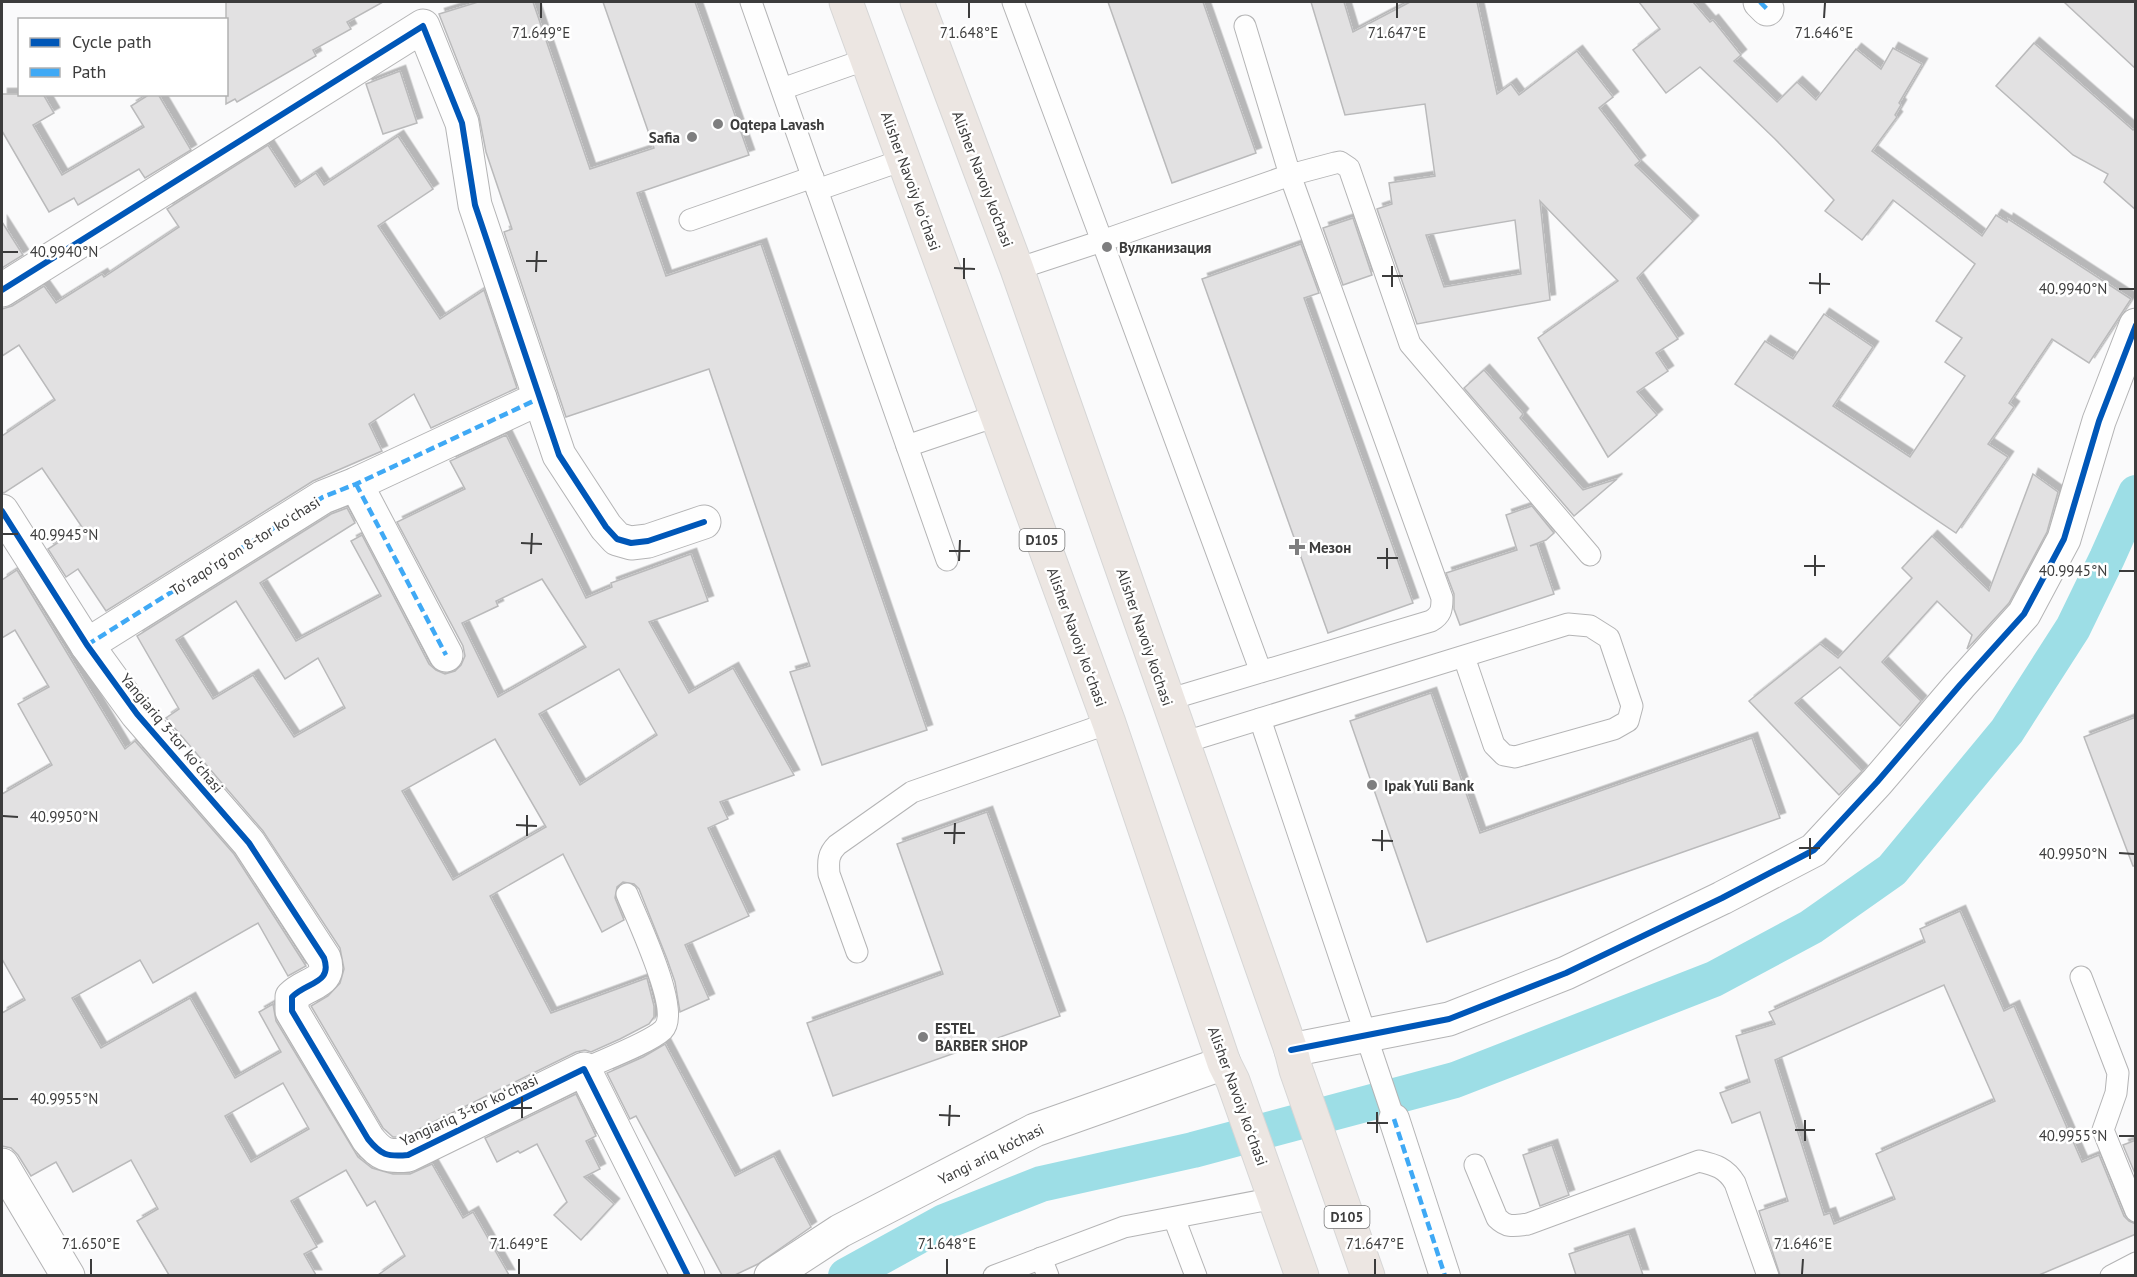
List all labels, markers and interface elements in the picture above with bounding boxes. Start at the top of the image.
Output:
legend [18,18,228,96]
text: 71.649°E [512,23,570,42]
text: 71.648°E [940,23,998,42]
text: 71.647°E [1368,23,1426,42]
text: 71.646°E [1795,23,1853,42]
text: Cycle path [72,30,152,53]
text: Path [72,60,106,83]
street label: Alisher Navoiy ko'chasi [948,108,1018,250]
street label: Alisher Navoiy koʻchasi [877,109,945,253]
place label: Oqtepa Lavash [730,115,824,134]
marker: Oqtepa Lavash [711,117,725,131]
place label: Safia [649,128,680,147]
marker: Safia [685,130,699,144]
place label: Вулканизация [1119,238,1211,257]
marker: Вулканизация [1100,240,1114,254]
text: 40.9940°N [30,242,98,261]
text: 40.9940°N [2039,279,2107,298]
street label: Toʻraqoʻrgʻon 8-tor koʻchasi [167,492,323,600]
text: 40.9945°N [30,525,98,544]
road number: D105 [1020,529,1064,551]
place label: Мезон [1309,538,1351,557]
marker: Мезон [1290,540,1304,554]
text: 40.9945°N [2039,561,2107,580]
street label: Alisher Navoiy koʻchasi [1043,565,1111,709]
street label: Alisher Navoiy ko'chasi [1113,566,1177,708]
street label: Yangiariq 3-tor koʻchasi [116,669,228,797]
place label: Ipak Yuli Bank [1384,776,1475,795]
marker: Ipak Yuli Bank [1365,778,1379,792]
text: 40.9950°N [30,807,98,826]
text: 40.9950°N [2039,844,2107,863]
place label: ESTEL BARBER SHOP [935,1019,1028,1055]
street label: Alisher Navoiy koʻchasi [1204,1024,1272,1168]
marker: ESTEL BARBER SHOP [916,1030,930,1044]
street label: Yangiariq 3-tor koʻchasi [397,1070,541,1150]
text: 40.9955°N [30,1089,98,1108]
street label: Yangi ariq ko‘chasi [935,1119,1047,1189]
text: 40.9955°N [2039,1126,2107,1145]
road number: D105 [1324,1206,1370,1228]
text: 71.650°E [62,1234,120,1253]
text: 71.649°E [490,1234,548,1253]
text: 71.648°E [918,1234,976,1253]
text: 71.647°E [1346,1234,1404,1253]
text: 71.646°E [1774,1234,1832,1253]

